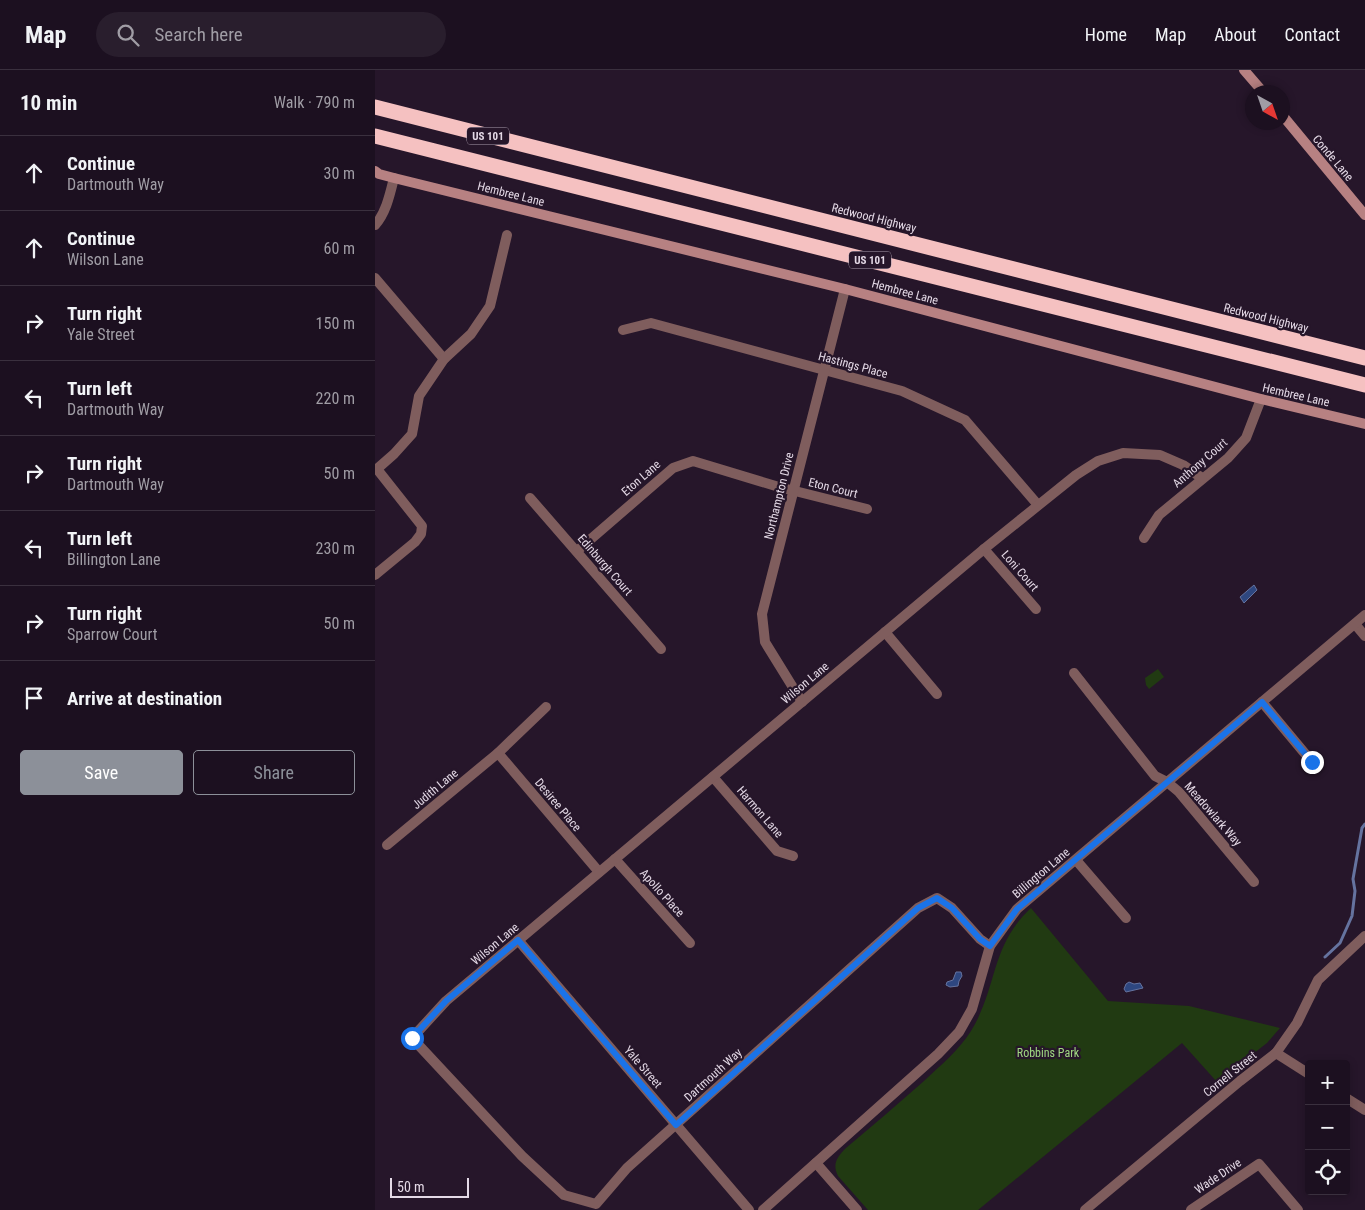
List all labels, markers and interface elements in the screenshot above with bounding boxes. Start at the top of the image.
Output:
search box [96,12,446,57]
text: Map [25,21,66,49]
icon: search [114,21,142,49]
text: Search here [154,23,243,46]
text: Home [1085,24,1127,45]
text: Map [1155,24,1186,45]
text: About [1214,24,1256,45]
text: Contact [1284,24,1340,45]
north arrow [1245,85,1290,130]
text: 10 min [20,91,77,115]
text: Walk · 790 m [274,93,355,112]
road number: US 101 [467,128,509,144]
street label: Conde Lane [1310,132,1357,184]
text: Continue [67,152,135,175]
icon: ahead [20,159,48,187]
text: 30 m [323,164,355,183]
text: Dartmouth Way [67,175,164,194]
street label: Hembree Lane [476,179,546,209]
street label: Redwood Highway [830,201,918,235]
text: Continue [67,227,135,250]
icon: ahead [20,234,48,262]
text: 60 m [323,239,355,258]
text: Wilson Lane [67,250,144,269]
road number: US 101 [849,252,891,268]
street label: Hembree Lane [870,276,940,308]
street label: Redwood Highway [1222,301,1310,335]
text: Turn right [67,302,142,325]
icon: right [20,309,48,337]
text: 150 m [316,314,355,333]
text: Yale Street [67,325,135,344]
street label: Hastings Place [817,349,890,381]
text: Turn left [67,377,132,400]
street label: Hembree Lane [1261,380,1331,410]
icon: left [20,384,48,412]
text: 220 m [316,389,355,408]
text: Dartmouth Way [67,400,164,419]
street label: Anthony Court [1170,435,1231,491]
street label: Northampton Drive [761,451,797,541]
text: Turn right [67,452,142,475]
street label: Eton Lane [619,457,664,499]
icon: right [20,459,48,487]
text: 50 m [323,464,355,483]
text: Dartmouth Way [67,475,164,494]
street label: Eton Court [807,475,859,501]
text: Turn left [67,527,132,550]
street label: Edinburgh Court [575,532,636,599]
icon: left [20,534,48,562]
text: 230 m [316,539,355,558]
street label: Loni Court [999,548,1042,594]
text: Billington Lane [67,550,161,569]
text: Turn right [67,602,142,625]
icon: right [20,609,48,637]
text: 50 m [323,614,355,633]
text: Sparrow Court [67,625,157,644]
street label: Wilson Lane [778,659,832,707]
icon: arrive [20,684,48,712]
text: Arrive at destination [67,687,222,710]
button: Save [20,750,183,795]
button: Share [193,750,355,795]
route end [1301,751,1324,774]
street label: Judith Lane [409,766,461,812]
street label: Desiree Place [532,776,584,835]
street label: Meadowlark Way [1181,779,1245,849]
street label: Harmon Lane [734,783,786,841]
street label: Billington Lane [1010,845,1073,901]
street label: Apollo Place [637,866,687,920]
street label: Wilson Lane [468,920,522,968]
route start [401,1027,424,1050]
street label: Yale Street [621,1043,665,1091]
street label: Dartmouth Way [681,1045,745,1105]
park label: Robbins Park [1017,1046,1080,1060]
street label: Cornell Street [1201,1048,1260,1100]
map controls [1305,1060,1350,1195]
button: + [1305,1060,1350,1105]
button: − [1305,1105,1350,1150]
button: locate [1305,1150,1350,1195]
street label: Wade Drive [1192,1155,1244,1197]
scale bar [390,1175,469,1198]
text: 50 m [397,1179,425,1195]

